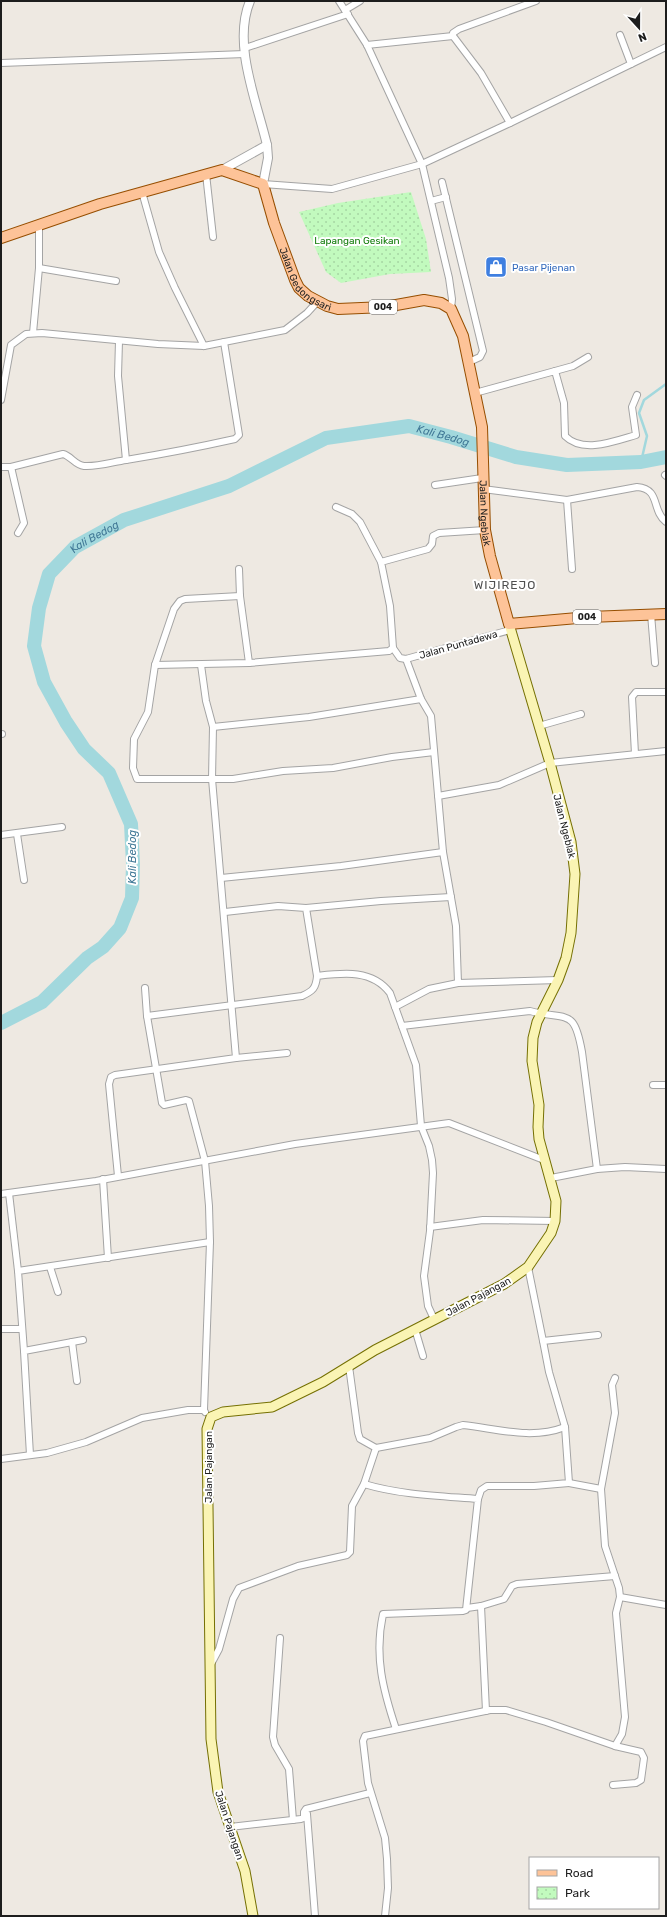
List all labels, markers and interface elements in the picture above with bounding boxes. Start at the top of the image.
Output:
north arrow [619,8,659,48]
text: N [636,29,648,44]
park label: Lapangan Gesikan [314,235,400,247]
street label: Jalan Gedongsari [276,246,332,314]
shop icon: Pasar Pijenan [483,254,509,280]
place label: Pasar Pijenan [512,262,575,274]
road number: 004 [369,300,397,314]
water label: Kali Bedog [415,422,471,449]
street label: Jalan Ngeblak [477,480,493,548]
water label: Kali Bedog [67,518,122,556]
district label: WIJIREJO [474,578,536,592]
road number: 004 [573,610,601,624]
street label: Jalan Puntadewa [418,628,499,662]
street label: Jalan Ngeblak [550,793,578,860]
water label: Kali Bedog [126,830,139,884]
street label: Jalan Pajangan [444,1275,513,1319]
street label: Jalan Pajangan [203,1431,215,1503]
street label: Jalan Pajangan [212,1789,246,1861]
legend [529,1857,659,1909]
text: Road [565,1866,593,1880]
text: Park [565,1886,591,1900]

